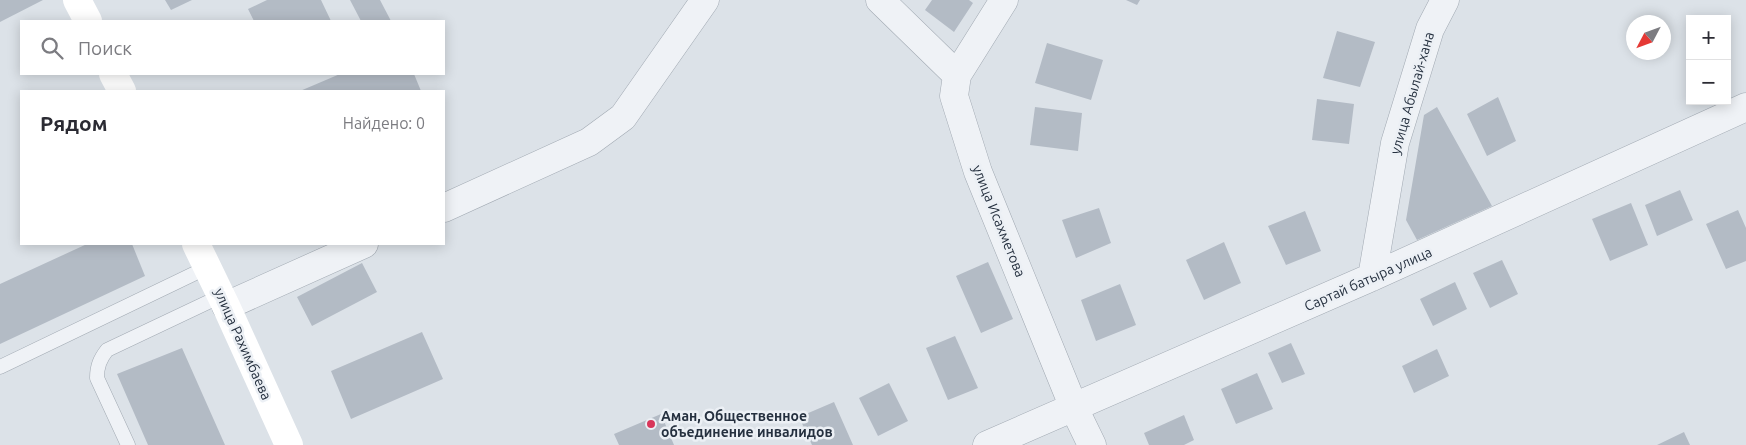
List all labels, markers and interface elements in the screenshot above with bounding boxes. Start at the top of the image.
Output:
north arrow [1626,15,1671,60]
map controls [1686,15,1731,105]
button: + [1686,15,1731,60]
search box [20,20,445,75]
street label: улица Абылай-хана [1387,30,1437,156]
icon: search [38,34,66,62]
text: Поиск [78,37,132,59]
button: − [1686,60,1731,105]
text: Рядом [40,111,108,135]
text: Найдено: 0 [343,114,425,132]
street label: улица Исахметова [969,163,1029,279]
street label: Сартай батыра улица [1302,244,1434,314]
street label: улица Рахимбаева [211,286,275,402]
place label: Аман, Общественное объединение инвалидов [661,408,833,440]
marker: Аман, Общественное объединение инвалидов [645,418,657,430]

